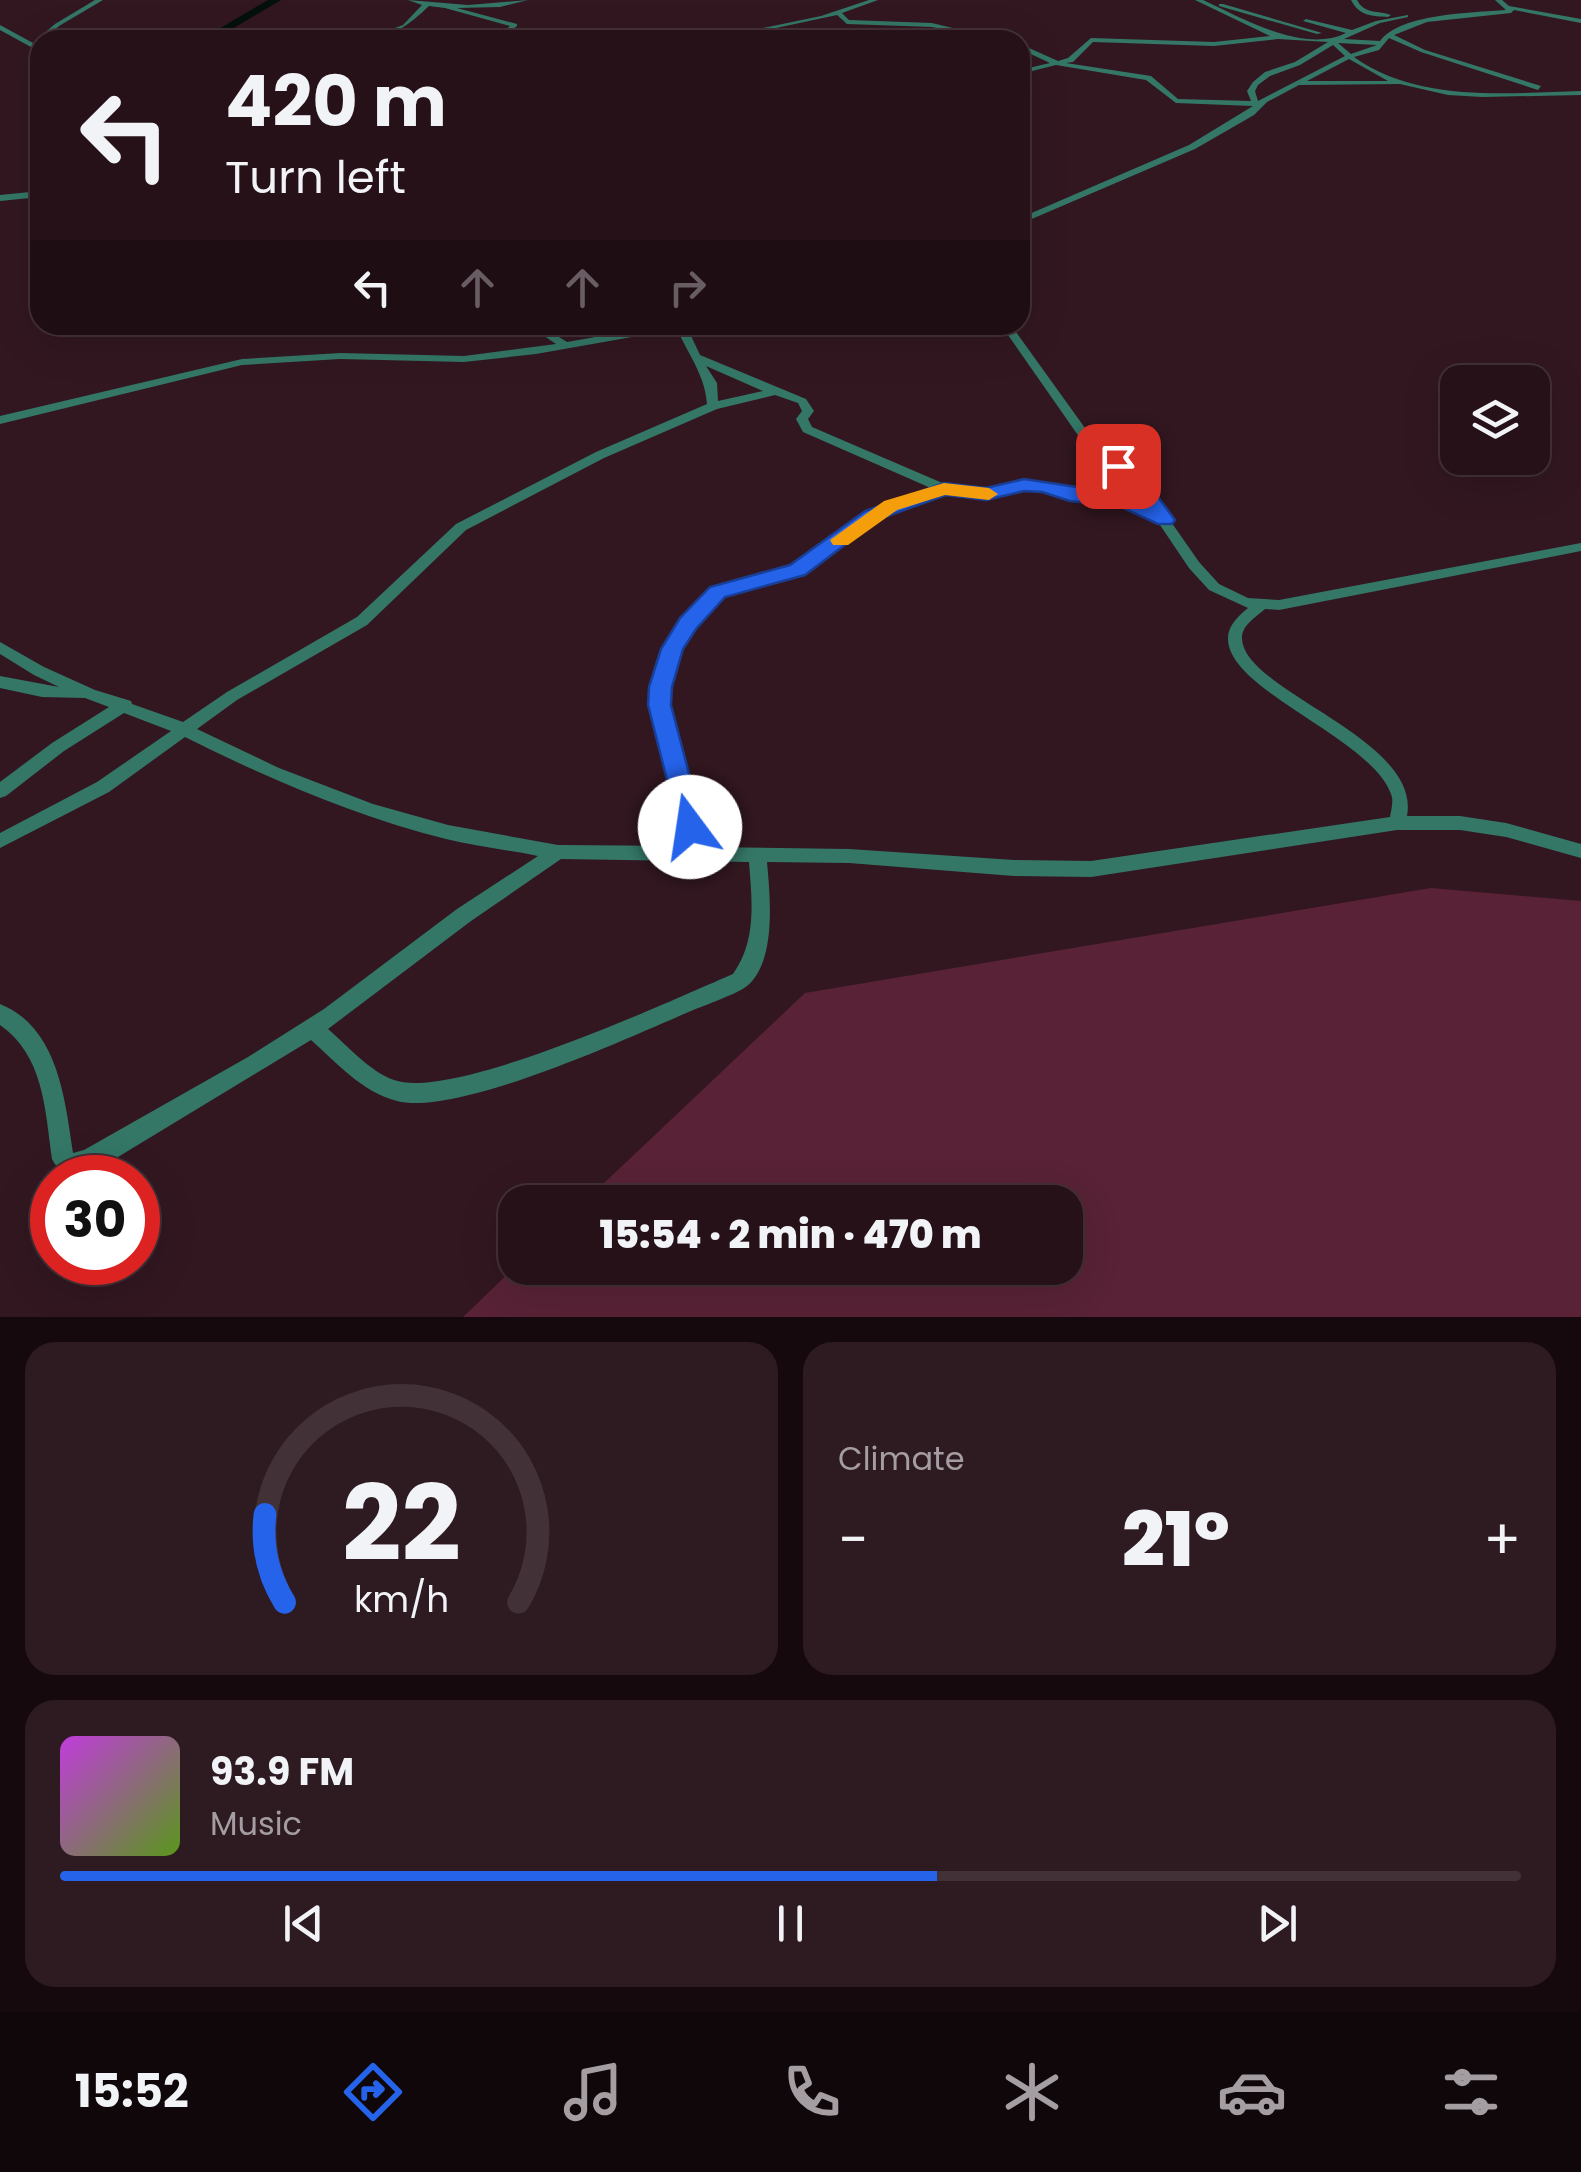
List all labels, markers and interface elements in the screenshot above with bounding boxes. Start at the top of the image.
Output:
text: 420 m [225,52,447,151]
icon: left [60,70,190,200]
text: Turn left [225,146,406,209]
icon: left [345,260,400,315]
icon: ahead [450,260,505,315]
icon: ahead [555,260,610,315]
icon: right [660,260,715,315]
map controls [1440,365,1550,475]
button: layers [1440,365,1550,475]
pin [1076,424,1161,509]
icon: arrive [1091,439,1146,494]
position arrow [638,775,742,879]
speed limit sign: 30 [30,1155,160,1285]
text: 15:54 · 2 min · 470 m [600,1208,981,1261]
text: Climate [838,1436,965,1481]
text: 22 [342,1451,461,1596]
text: 21° [1122,1487,1230,1592]
text: − [838,1501,868,1578]
text: + [1483,1501,1521,1578]
text: km/h [354,1574,449,1625]
text: 93.9 FM [210,1745,354,1798]
text: Music [210,1801,302,1846]
icon: previous [276,1896,331,1951]
icon: pause [763,1896,818,1951]
icon: next [1250,1896,1305,1951]
icon: directions [338,2057,408,2127]
icon: music [558,2057,628,2127]
icon: phone [777,2057,847,2127]
icon: climate [997,2057,1067,2127]
icon: car [1217,2057,1287,2127]
icon: filters [1436,2057,1506,2127]
text: 15:52 [75,2060,189,2123]

